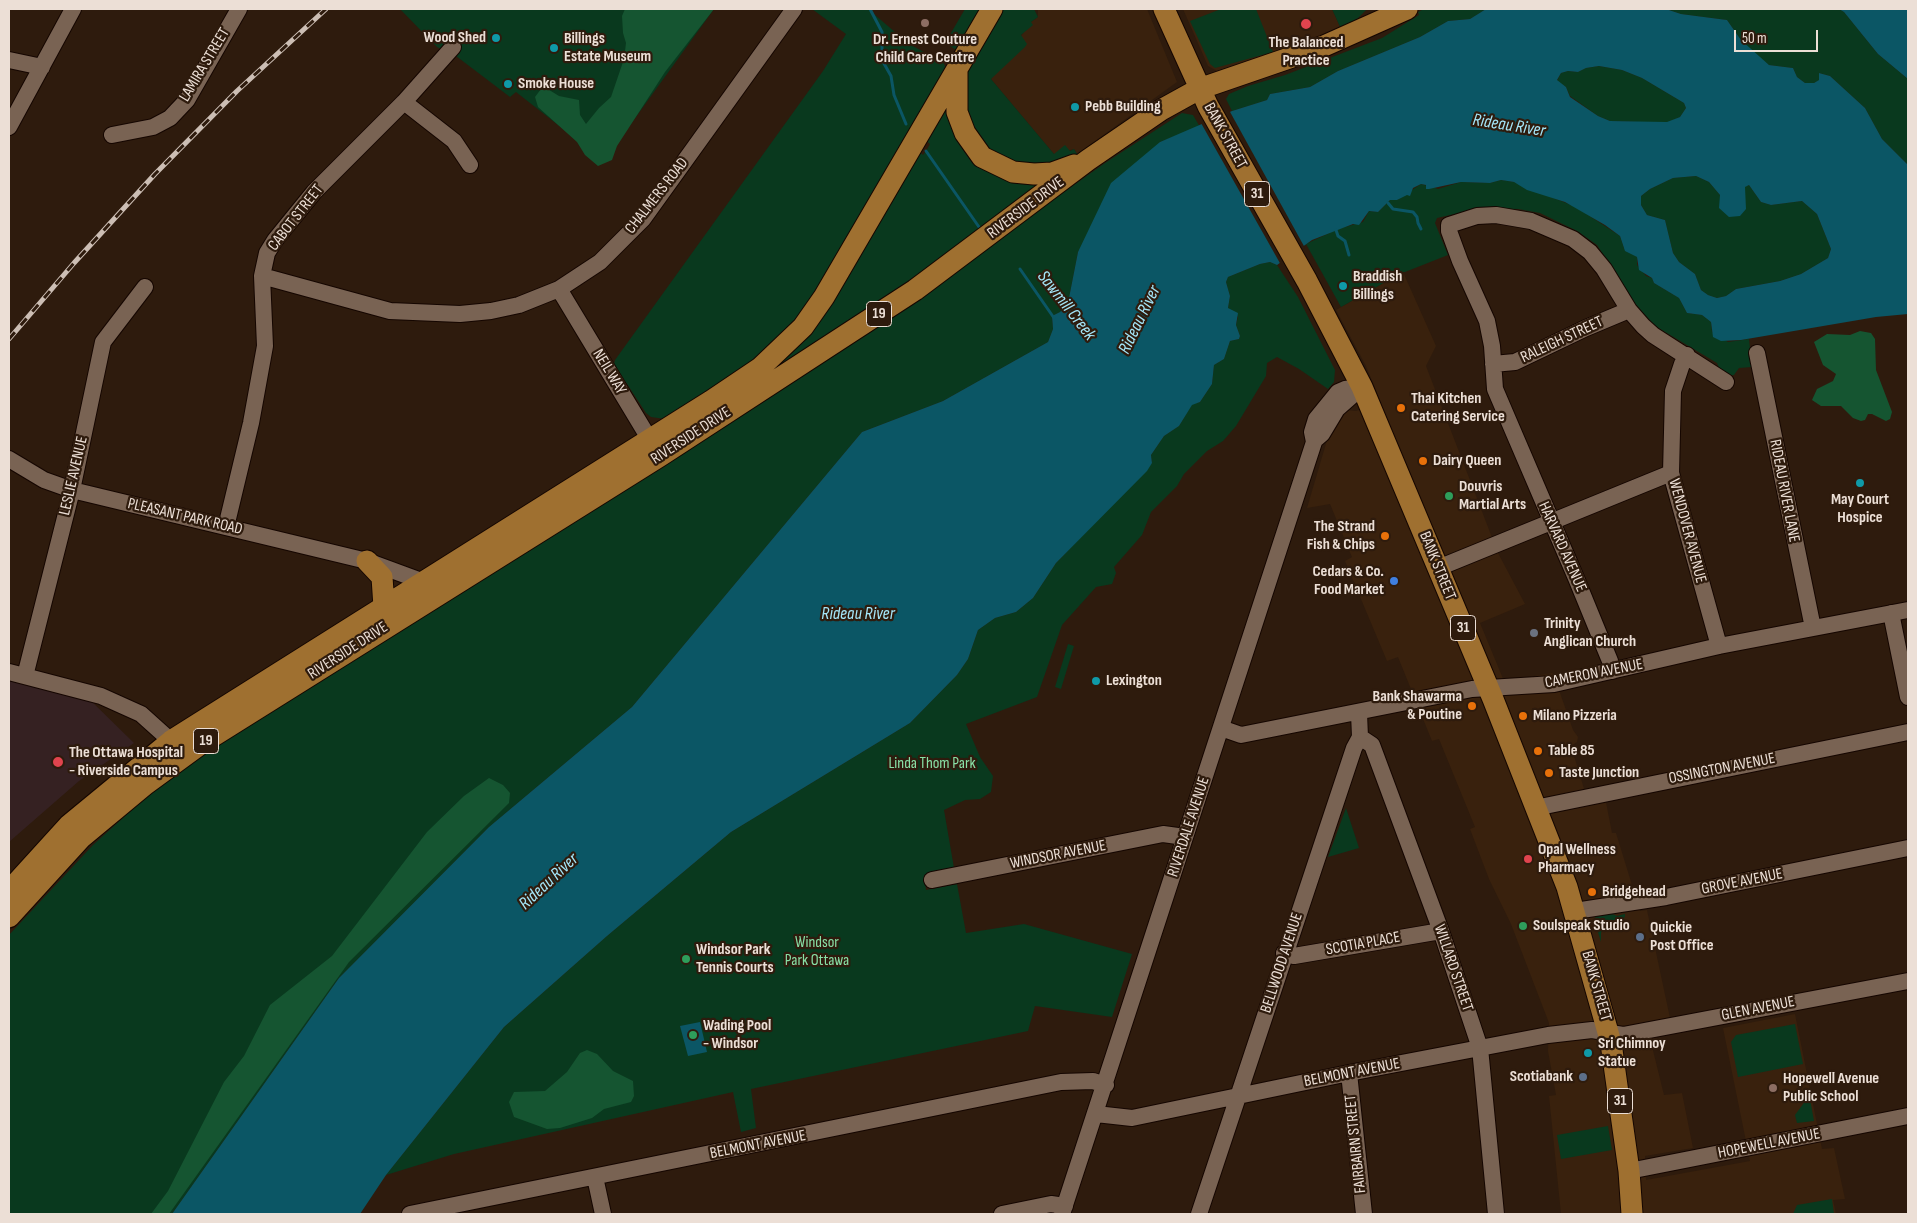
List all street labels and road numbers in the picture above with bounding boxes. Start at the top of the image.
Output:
street label: LAMIRA STREET [175,25,235,105]
street label: BANK STREET [1199,100,1251,172]
street label: CHALMERS ROAD [621,154,693,238]
street label: RIVERSIDE DRIVE [984,173,1068,243]
street label: CABOT STREET [264,181,328,255]
road number: 31 [1244,182,1270,206]
road number: 19 [866,302,892,326]
street label: RALEIGH STREET [1518,313,1606,367]
street label: NEIL WAY [588,346,630,398]
street label: RIVERSIDE DRIVE [648,403,734,469]
street label: LESLIE AVENUE [56,435,92,517]
street label: RIDEAU RIVER LANE [1765,438,1803,544]
street label: WENDOVER AVENUE [1664,477,1710,585]
street label: PLEASANT PARK ROAD [126,494,244,540]
street label: HARVARD AVENUE [1534,499,1590,595]
street label: BANK STREET [1415,529,1459,603]
road number: 31 [1450,616,1476,640]
street label: RIVERSIDE DRIVE [305,618,391,684]
street label: CAMERON AVENUE [1543,655,1645,693]
road number: 19 [194,728,218,754]
street label: OSSINGTON AVENUE [1667,749,1777,789]
street label: RIVERDALE AVENUE [1164,774,1214,880]
street label: WINDSOR AVENUE [1009,836,1107,874]
street label: GROVE AVENUE [1700,865,1784,899]
street label: BELLWOOD AVENUE [1257,910,1307,1016]
street label: WILLARD STREET [1429,922,1477,1014]
street label: SCOTIA PLACE [1324,928,1402,960]
street label: BANK STREET [1577,949,1615,1023]
street label: GLEN AVENUE [1720,993,1796,1025]
street label: BELMONT AVENUE [1303,1054,1401,1092]
road number: 31 [1608,1088,1632,1114]
street label: FAIRBAIRN STREET [1341,1094,1371,1194]
street label: HOPEWELL AVENUE [1716,1125,1822,1163]
street label: BELMONT AVENUE [709,1126,807,1164]

